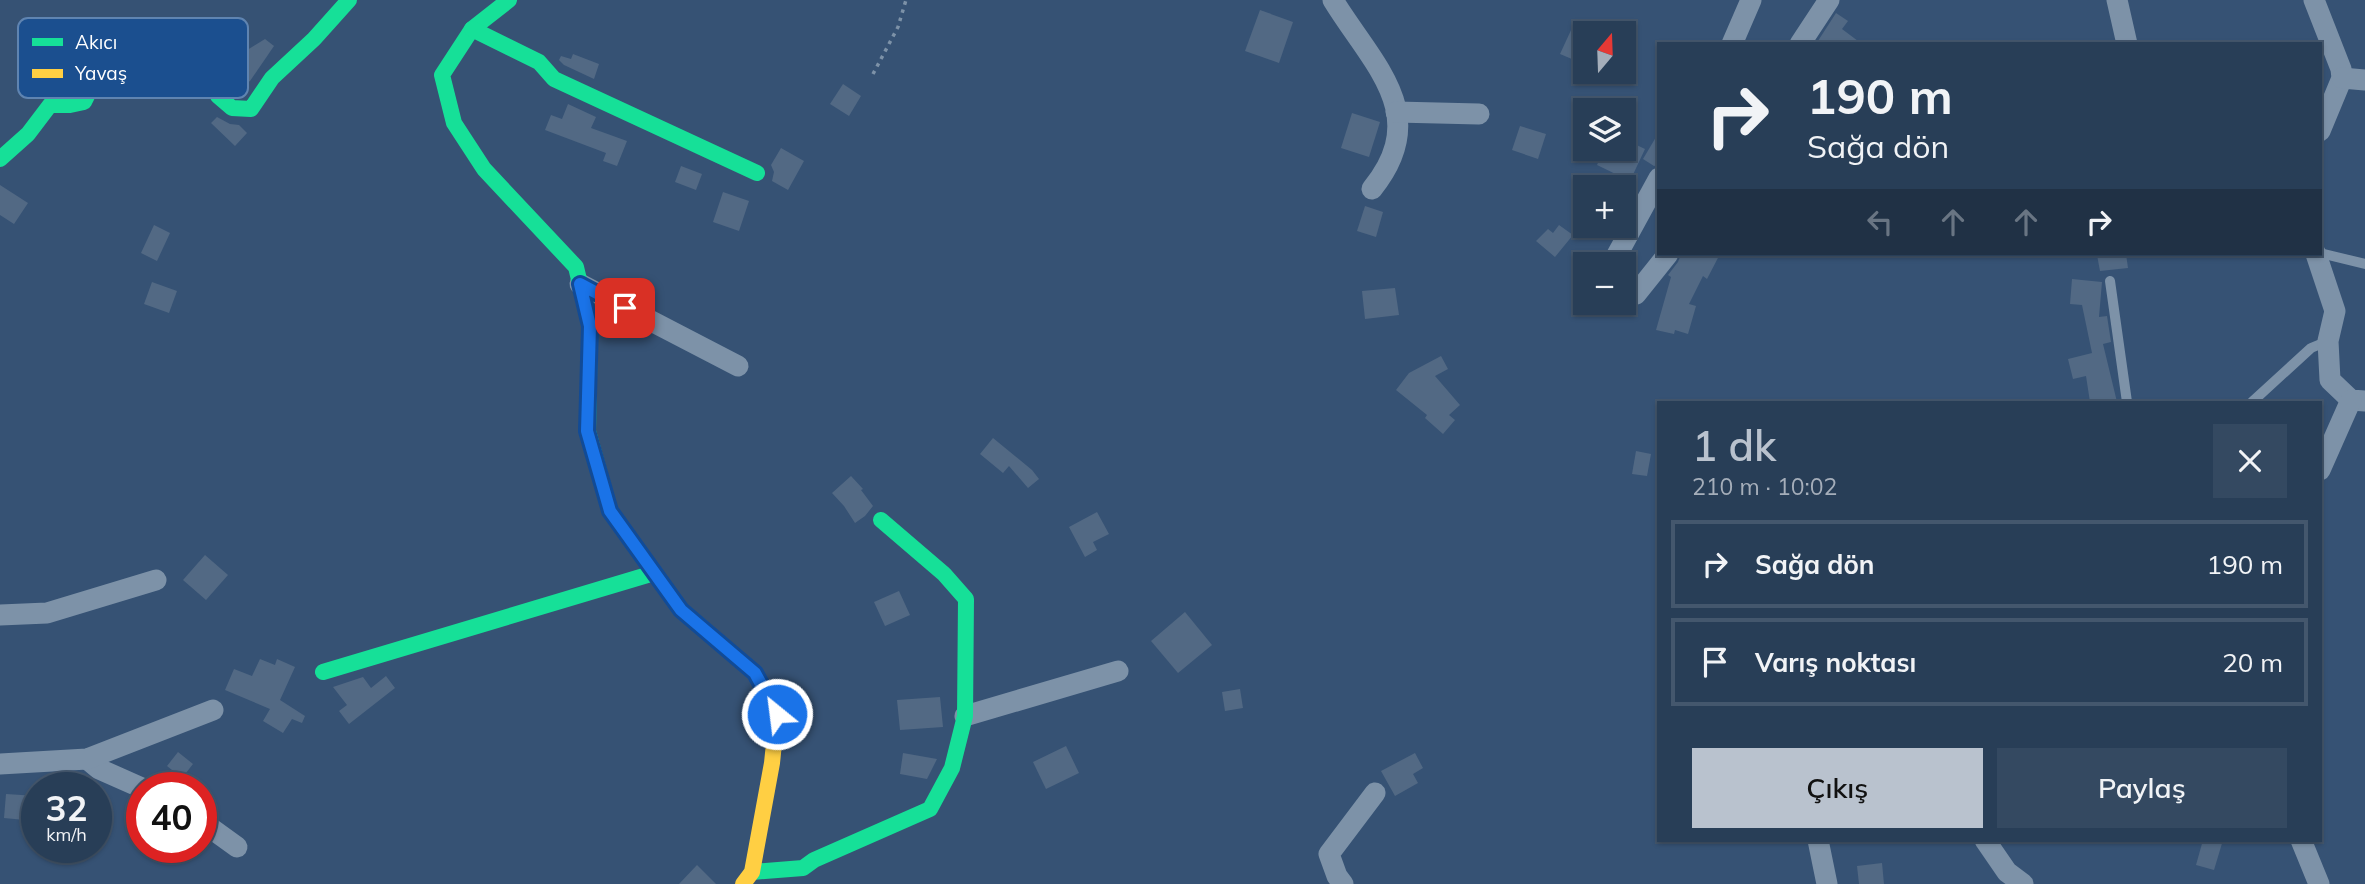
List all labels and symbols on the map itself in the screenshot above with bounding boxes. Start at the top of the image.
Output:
legend [18,18,248,98]
north arrow [1573,21,1636,84]
text: Akıcı [75,30,117,54]
text: Yavaş [74,61,127,85]
pin [595,278,655,338]
position arrow [740,677,814,751]
speed limit sign: 40 [126,772,217,863]

